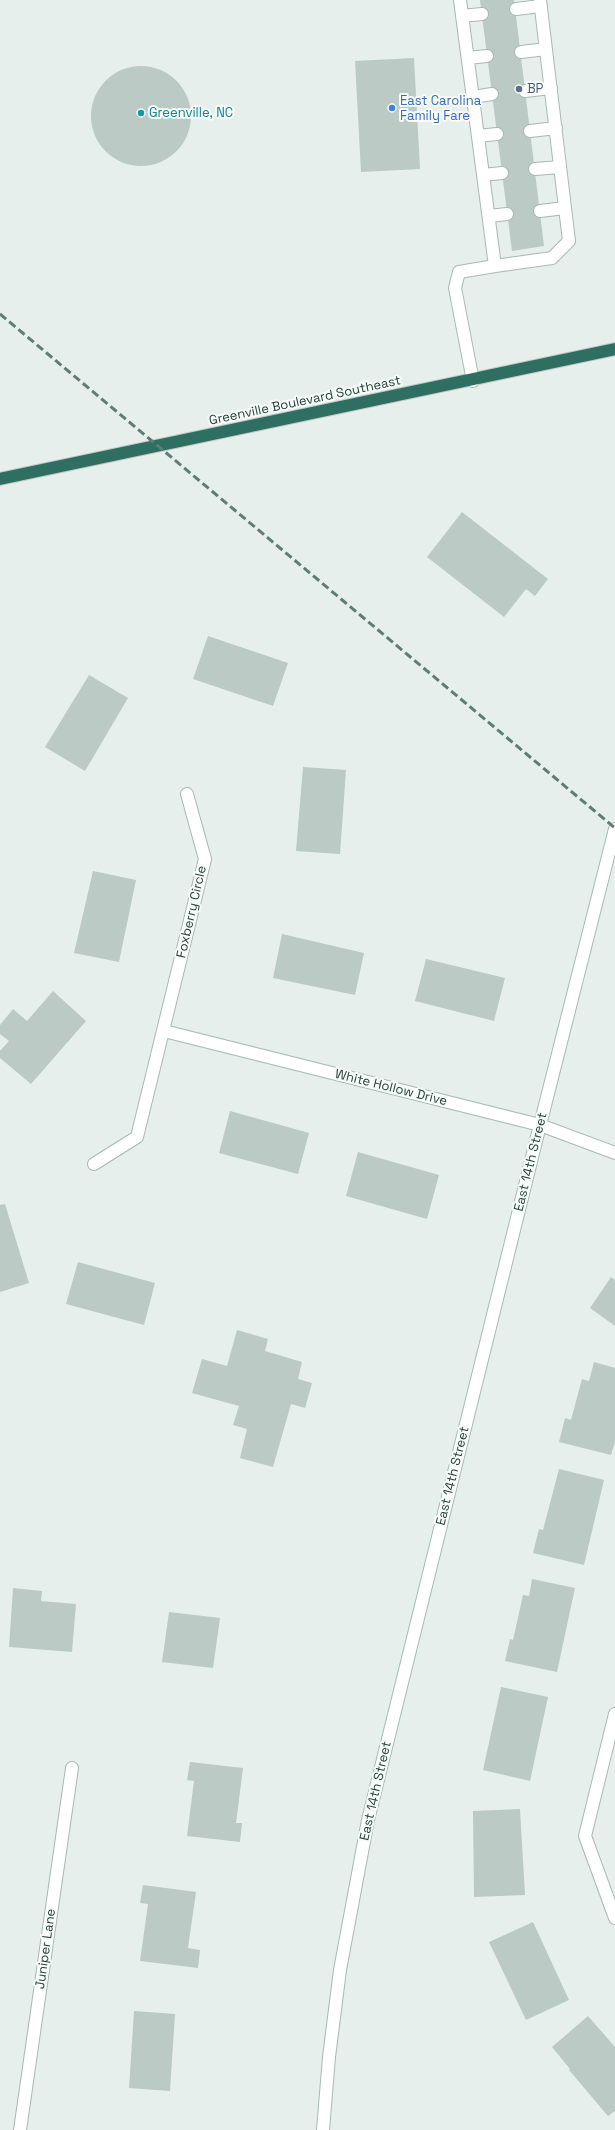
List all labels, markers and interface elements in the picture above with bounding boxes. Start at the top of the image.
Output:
place label: BP [527,81,543,97]
marker: BP [514,84,524,94]
place label: East Carolina Family Fare [400,93,481,124]
marker: East Carolina Family Fare [387,103,397,113]
place label: Greenville, NC [149,105,233,121]
marker: Greenville, NC [136,108,146,118]
street label: Greenville Boulevard Southeast [208,373,402,429]
street label: Foxberry Circle [174,864,210,960]
street label: White Hollow Drive [333,1067,449,1109]
street label: East 14th Street [511,1111,551,1213]
street label: East 14th Street [433,1425,473,1527]
street label: East 14th Street [357,1740,395,1842]
street label: Juniper Lane [33,1908,59,1990]

